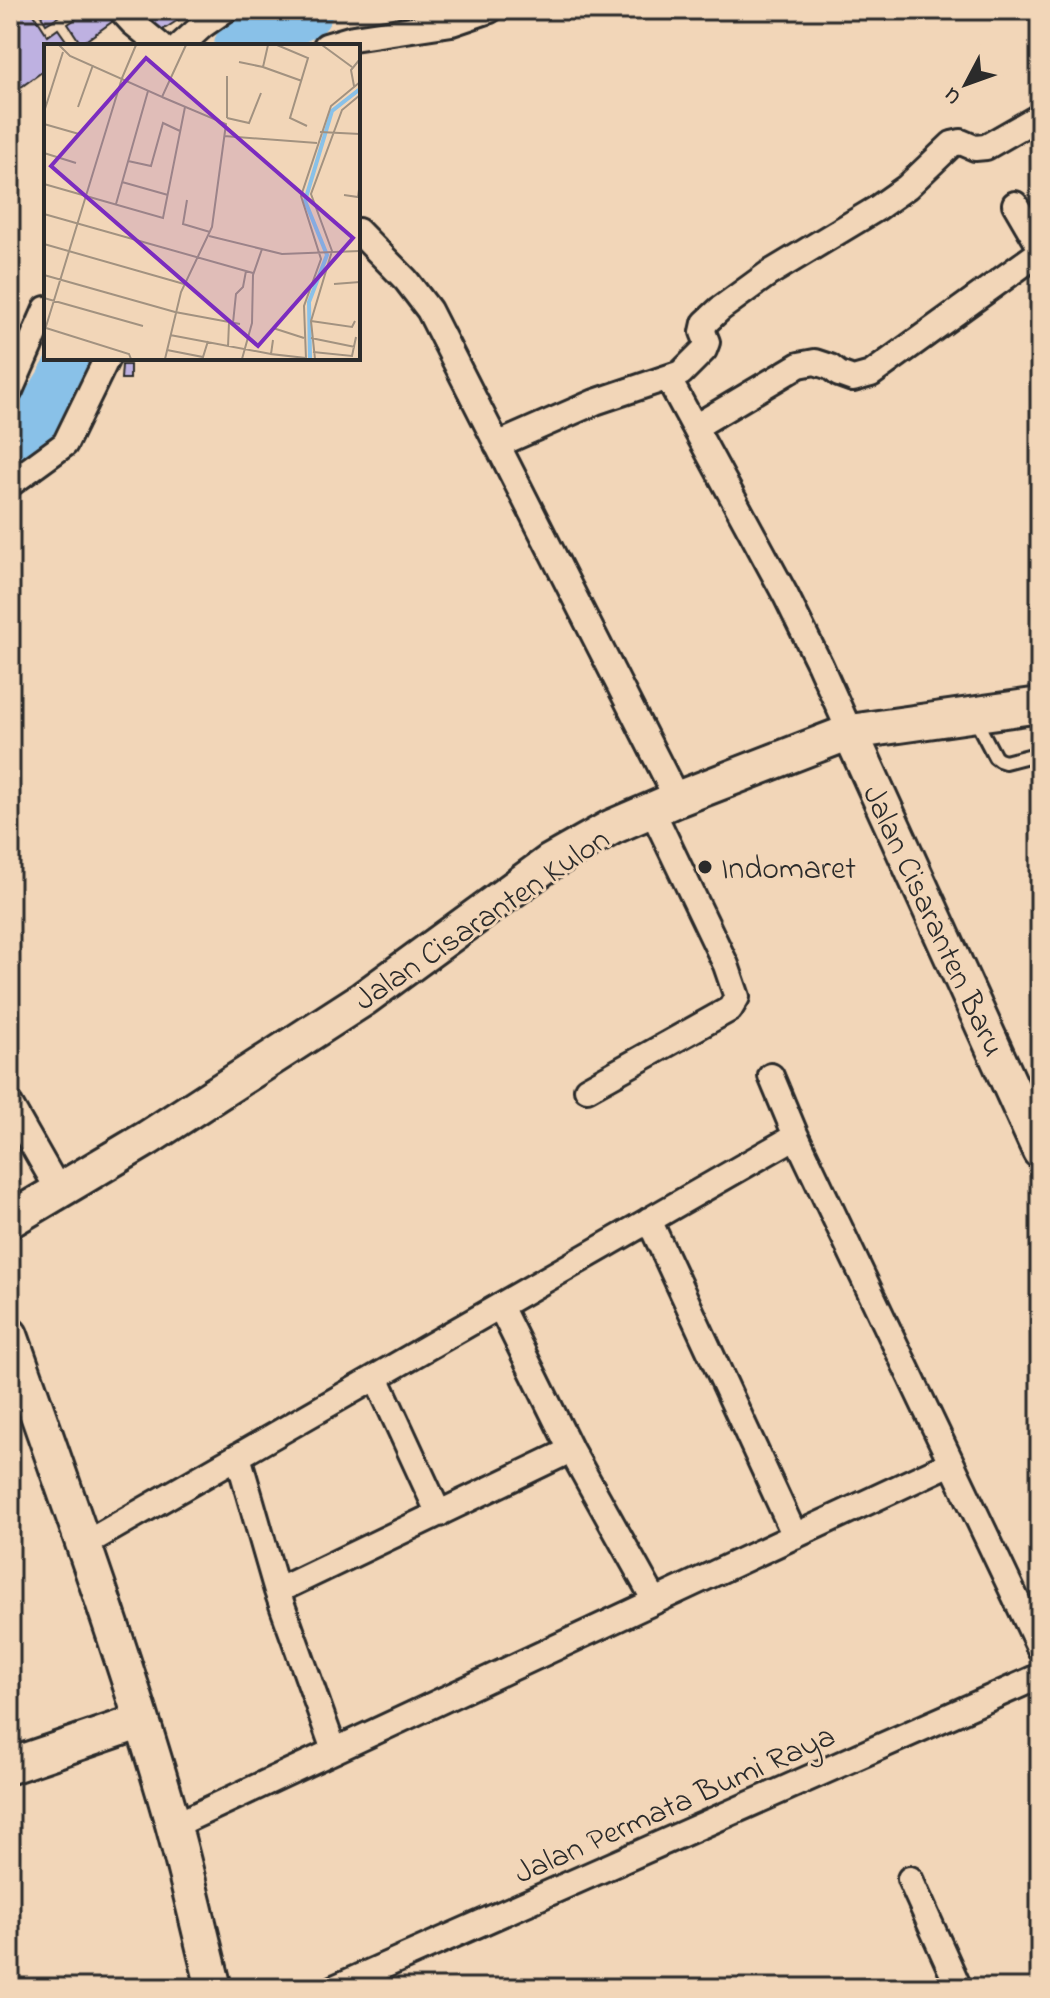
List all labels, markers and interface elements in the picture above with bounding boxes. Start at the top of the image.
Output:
inset map [44,44,360,360]
north arrow [926,44,1006,124]
text: U [936,79,970,111]
street label: Jalan Cisaranten Baru [848,778,1015,1065]
street label: Jalan Cisaranten Kulon [346,818,620,1024]
place label: Indomaret [721,847,856,894]
marker: Indomaret [696,858,714,876]
street label: Jalan Permata Bumi Raya [507,1714,843,1898]

